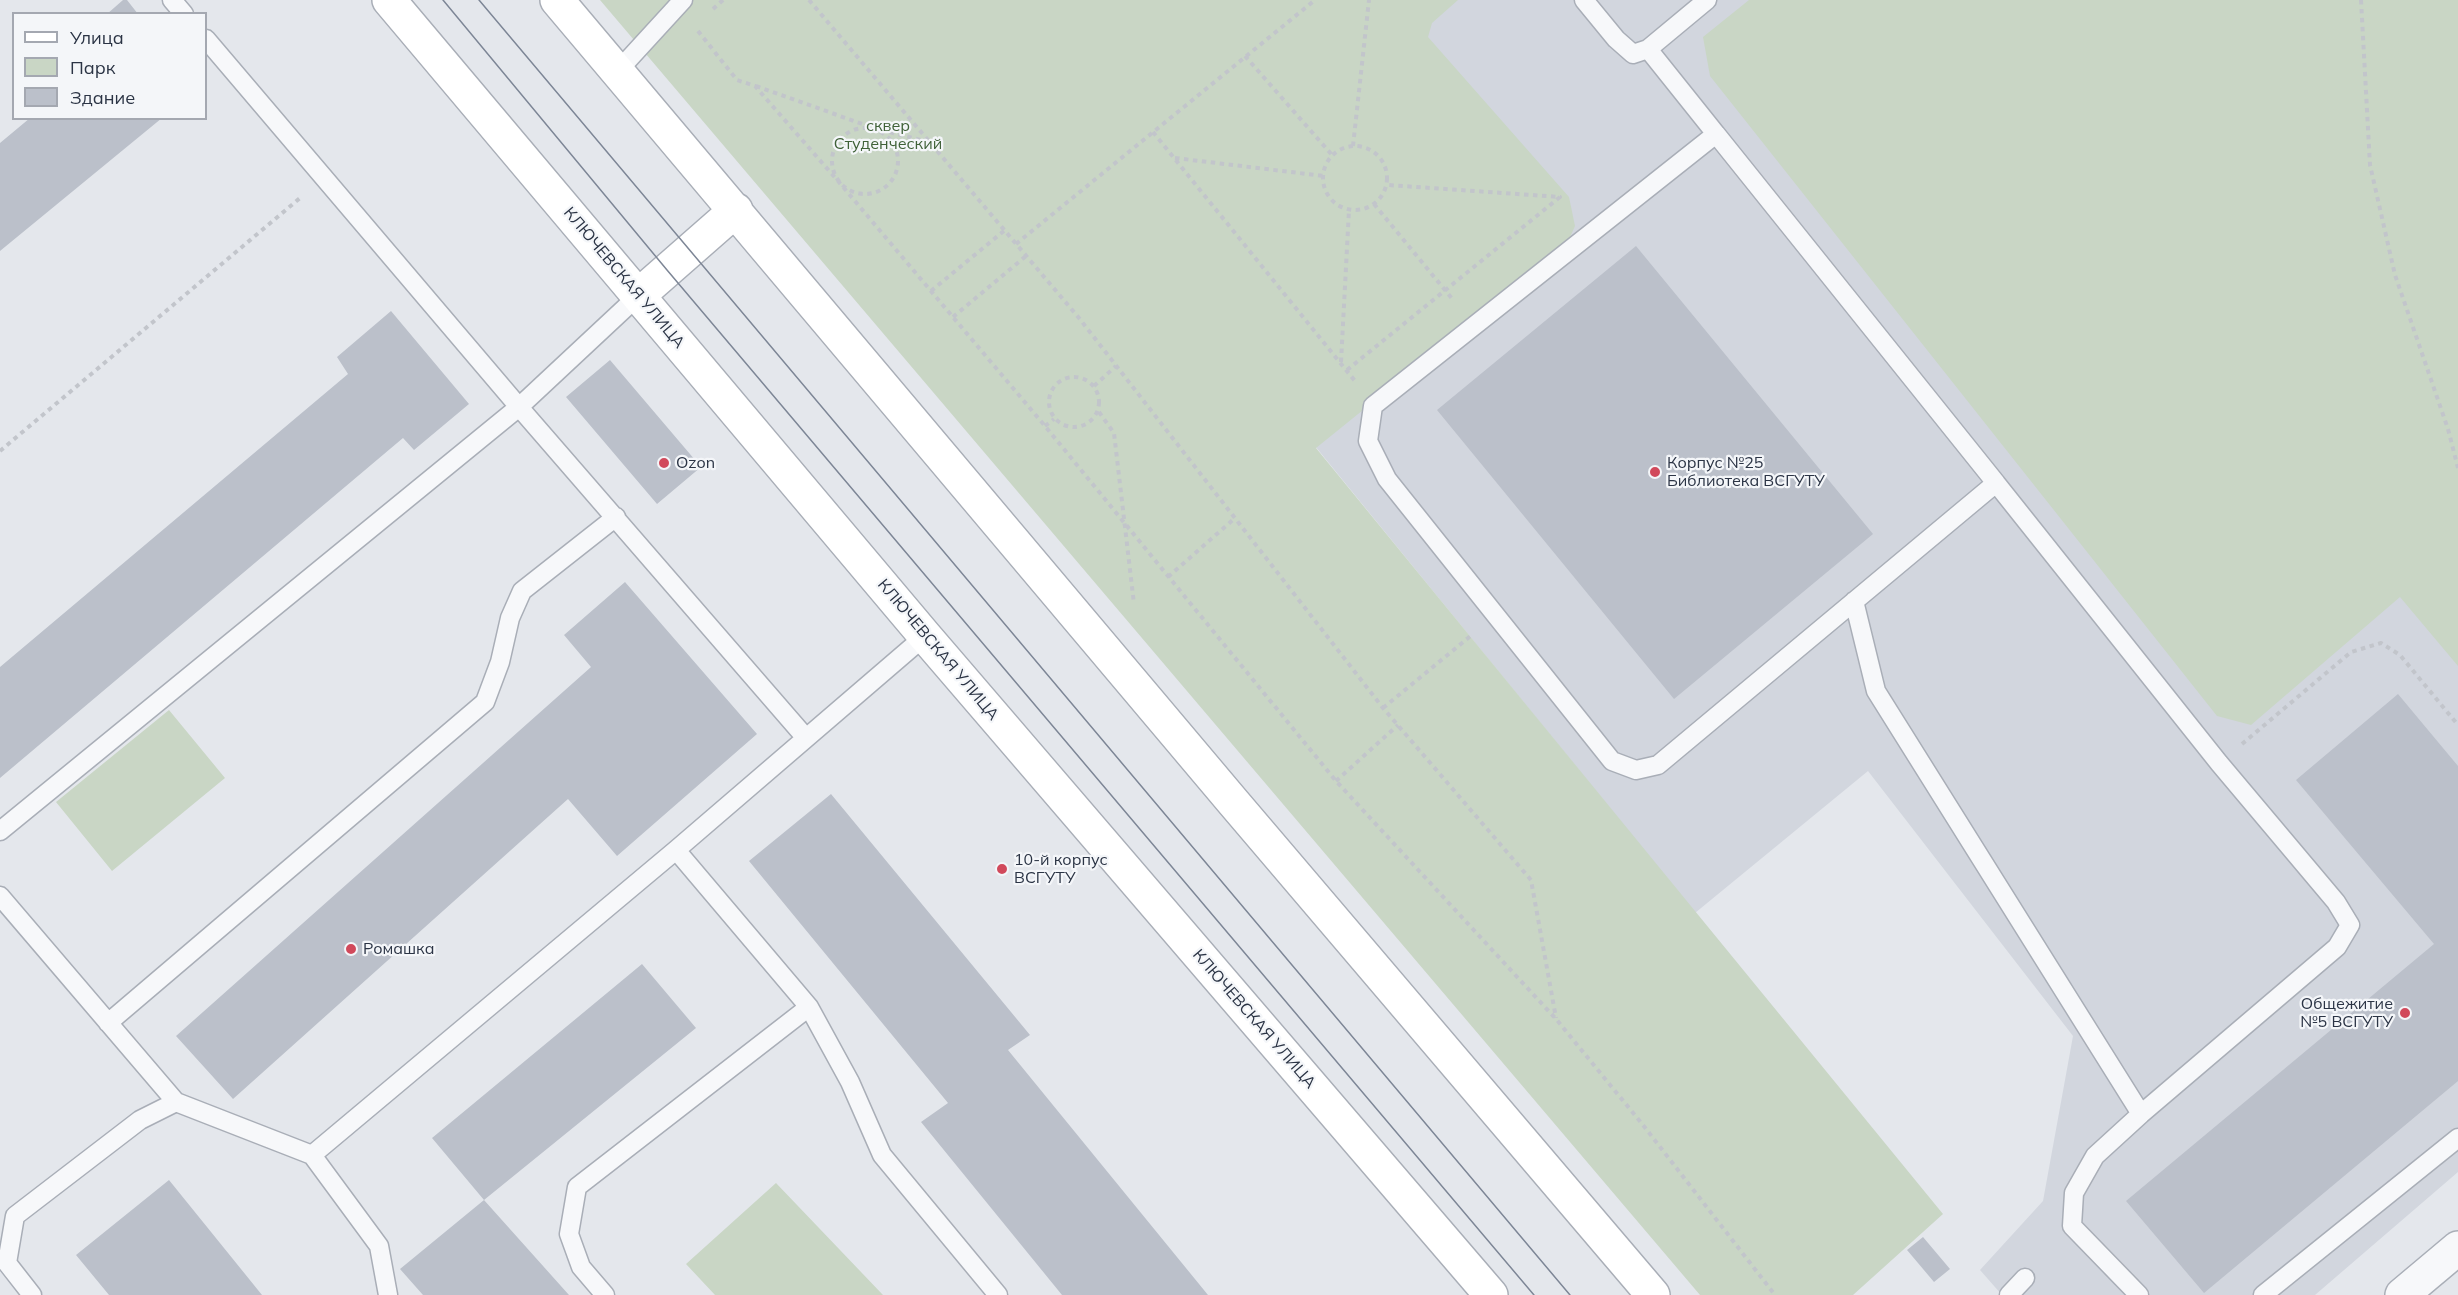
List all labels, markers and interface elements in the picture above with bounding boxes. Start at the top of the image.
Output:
legend [12,12,207,120]
text: Улица [70,26,124,49]
text: Парк [70,56,115,79]
text: Здание [70,86,135,109]
park label: сквер Студенческий [834,116,942,154]
street label: КЛЮЧЕВСКАЯ УЛИЦА [559,204,689,352]
place label: Ozon [676,453,715,473]
place label: Корпус №25 Библиотека ВСГУТУ [1667,453,1825,491]
marker: Ozon [657,456,671,470]
marker: Корпус №25 Библиотека ВСГУТУ [1648,465,1662,479]
street label: КЛЮЧЕВСКАЯ УЛИЦА [873,576,1003,724]
place label: 10-й корпус ВСГУТУ [1014,850,1108,888]
marker: 10-й корпус ВСГУТУ [995,862,1009,876]
place label: Ромашка [363,939,434,959]
marker: Ромашка [344,942,358,956]
street label: КЛЮЧЕВСКАЯ УЛИЦА [1188,945,1320,1093]
place label: Общежитие №5 ВСГУТУ [2300,994,2393,1032]
marker: Общежитие №5 ВСГУТУ [2398,1006,2412,1020]

